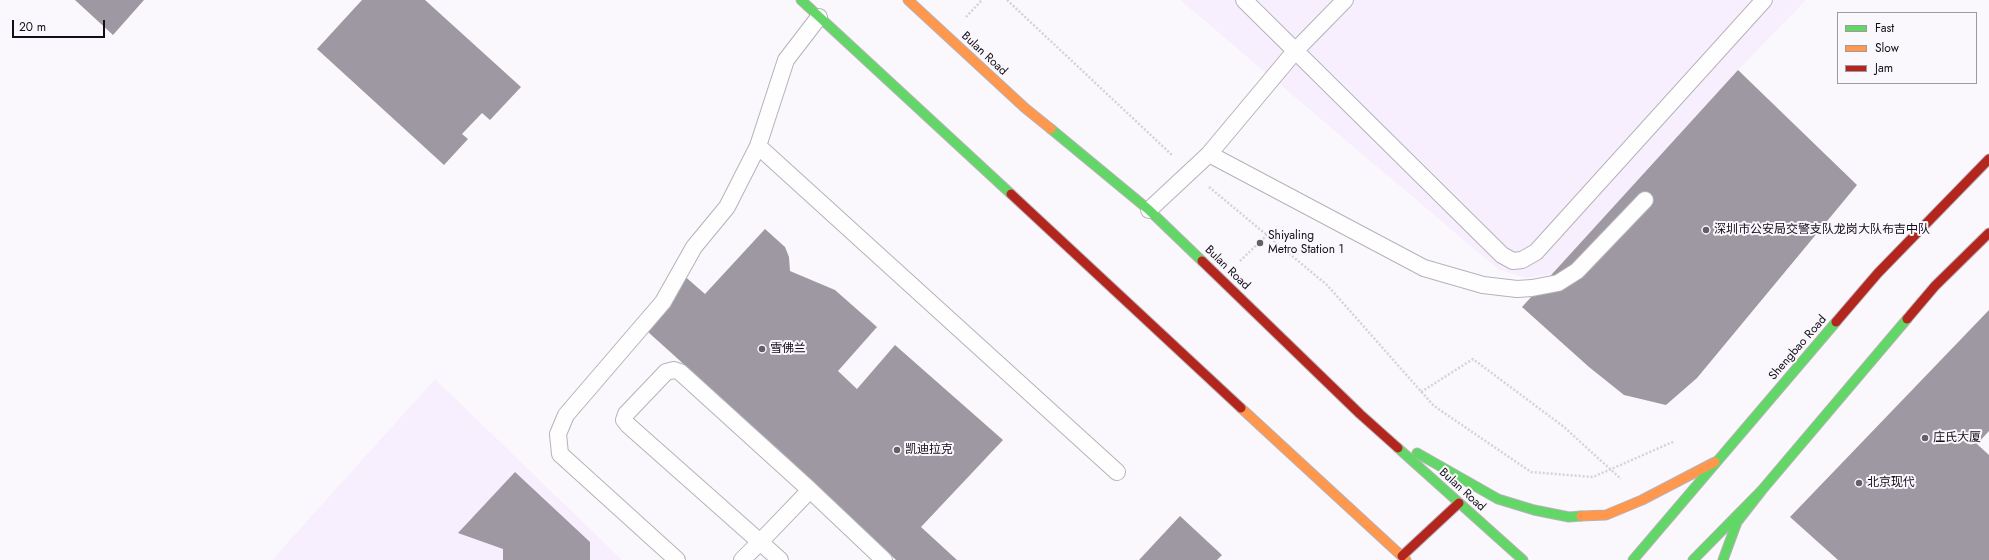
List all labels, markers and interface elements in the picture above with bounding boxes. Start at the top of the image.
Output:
scale bar [14,12,107,38]
legend [1837,12,1977,84]
text: 20 m [19,18,46,36]
text: Fast [1875,19,1894,37]
street label: Bulan Road [958,29,1010,79]
text: Slow [1875,39,1899,57]
text: Jam [1875,59,1893,77]
place label: 深圳市公安局交警支队龙岗大队布吉中队 [1714,223,1930,237]
marker: 深圳市公安局交警支队龙岗大队布吉中队 [1701,225,1711,235]
place label: Shiyaling Metro Station 1 [1268,229,1344,257]
marker: Shiyaling Metro Station 1 [1255,238,1265,248]
street label: Bulan Road [1201,243,1253,293]
street label: Shengbao Road [1766,313,1830,383]
place label: 雪佛兰 [770,342,806,356]
marker: 雪佛兰 [757,344,767,354]
place label: 庄氏大厦 [1933,431,1981,445]
marker: 庄氏大厦 [1920,433,1930,443]
place label: 凯迪拉克 [905,443,953,457]
marker: 凯迪拉克 [892,445,902,455]
street label: Bulan Road [1436,465,1488,515]
place label: 北京现代 [1867,476,1915,490]
marker: 北京现代 [1854,478,1864,488]

